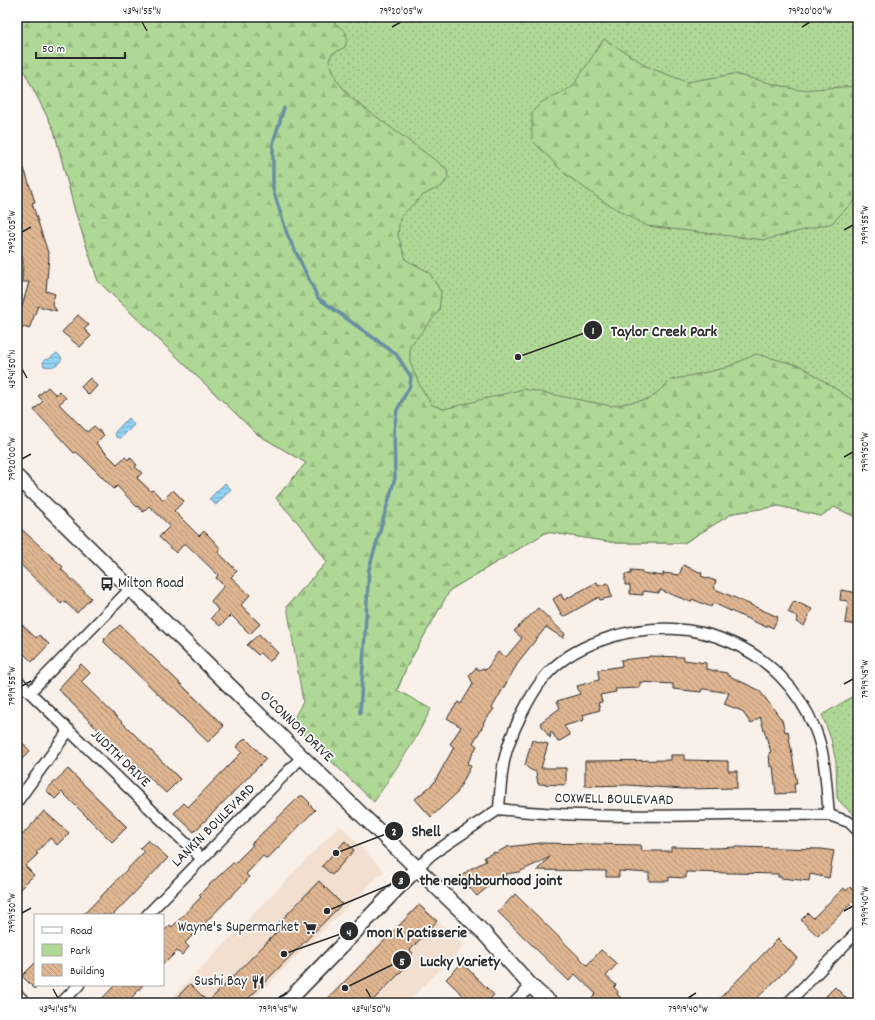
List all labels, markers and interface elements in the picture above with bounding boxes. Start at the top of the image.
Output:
text: 43°41'55"N [123,5,161,19]
text: 79°20'05"W [380,5,423,19]
text: 79°20'00"W [788,5,832,19]
scale bar [36,34,125,60]
text: 50 m [42,41,65,58]
text: 79°19'55"W [859,205,873,244]
text: 79°20'05"W [6,210,20,253]
callout: Taylor Creek Park [583,316,725,344]
text: Taylor Creek Park [611,321,718,344]
text: 1 [592,323,595,340]
text: 43°41'50"N [6,350,20,388]
text: 79°19'50"W [859,432,873,472]
text: 79°20'00"W [6,437,20,481]
place label: Milton Road [118,573,184,595]
bus stop icon: Milton Road [99,576,115,592]
text: 79°19'45"W [859,660,873,698]
text: 79°19'55"W [6,666,20,705]
street label: O'CONNOR DRIVE [254,686,338,768]
street label: JUDITH DRIVE [85,725,155,793]
street label: LANKIN BOULEVARD [167,779,261,873]
street label: COXWELL BOULEVARD [554,788,674,812]
callout: Shell [384,817,449,845]
text: Shell [411,821,441,844]
text: 2 [391,824,397,841]
callout: the neighbourhood joint [391,866,570,894]
text: the neighbourhood joint [420,870,562,893]
text: 3 [398,873,404,890]
text: 79°19'40"W [859,886,873,926]
text: 79°19'50"W [6,893,20,933]
legend [34,914,164,986]
place label: Wayne's Supermarket [178,917,299,939]
callout: mon K patisserie [339,917,475,945]
supermarket icon: Wayne's Supermarket [302,920,318,936]
text: mon K patisserie [367,922,467,945]
text: Road [70,923,92,940]
text: 4 [347,925,352,942]
text: Park [70,943,91,960]
callout: Lucky Variety [392,946,508,974]
text: Lucky Variety [420,951,502,974]
text: 5 [399,954,405,971]
text: Building [70,963,105,980]
place label: Sushi Bay [194,971,248,993]
restaurant icon: Sushi Bay [250,974,266,990]
text: 43°41'45"N [39,1003,77,1017]
text: 79°19'45"W [259,1003,297,1017]
text: 43°41'50"N [352,1003,390,1017]
text: 79°19'40"W [668,1003,708,1017]

